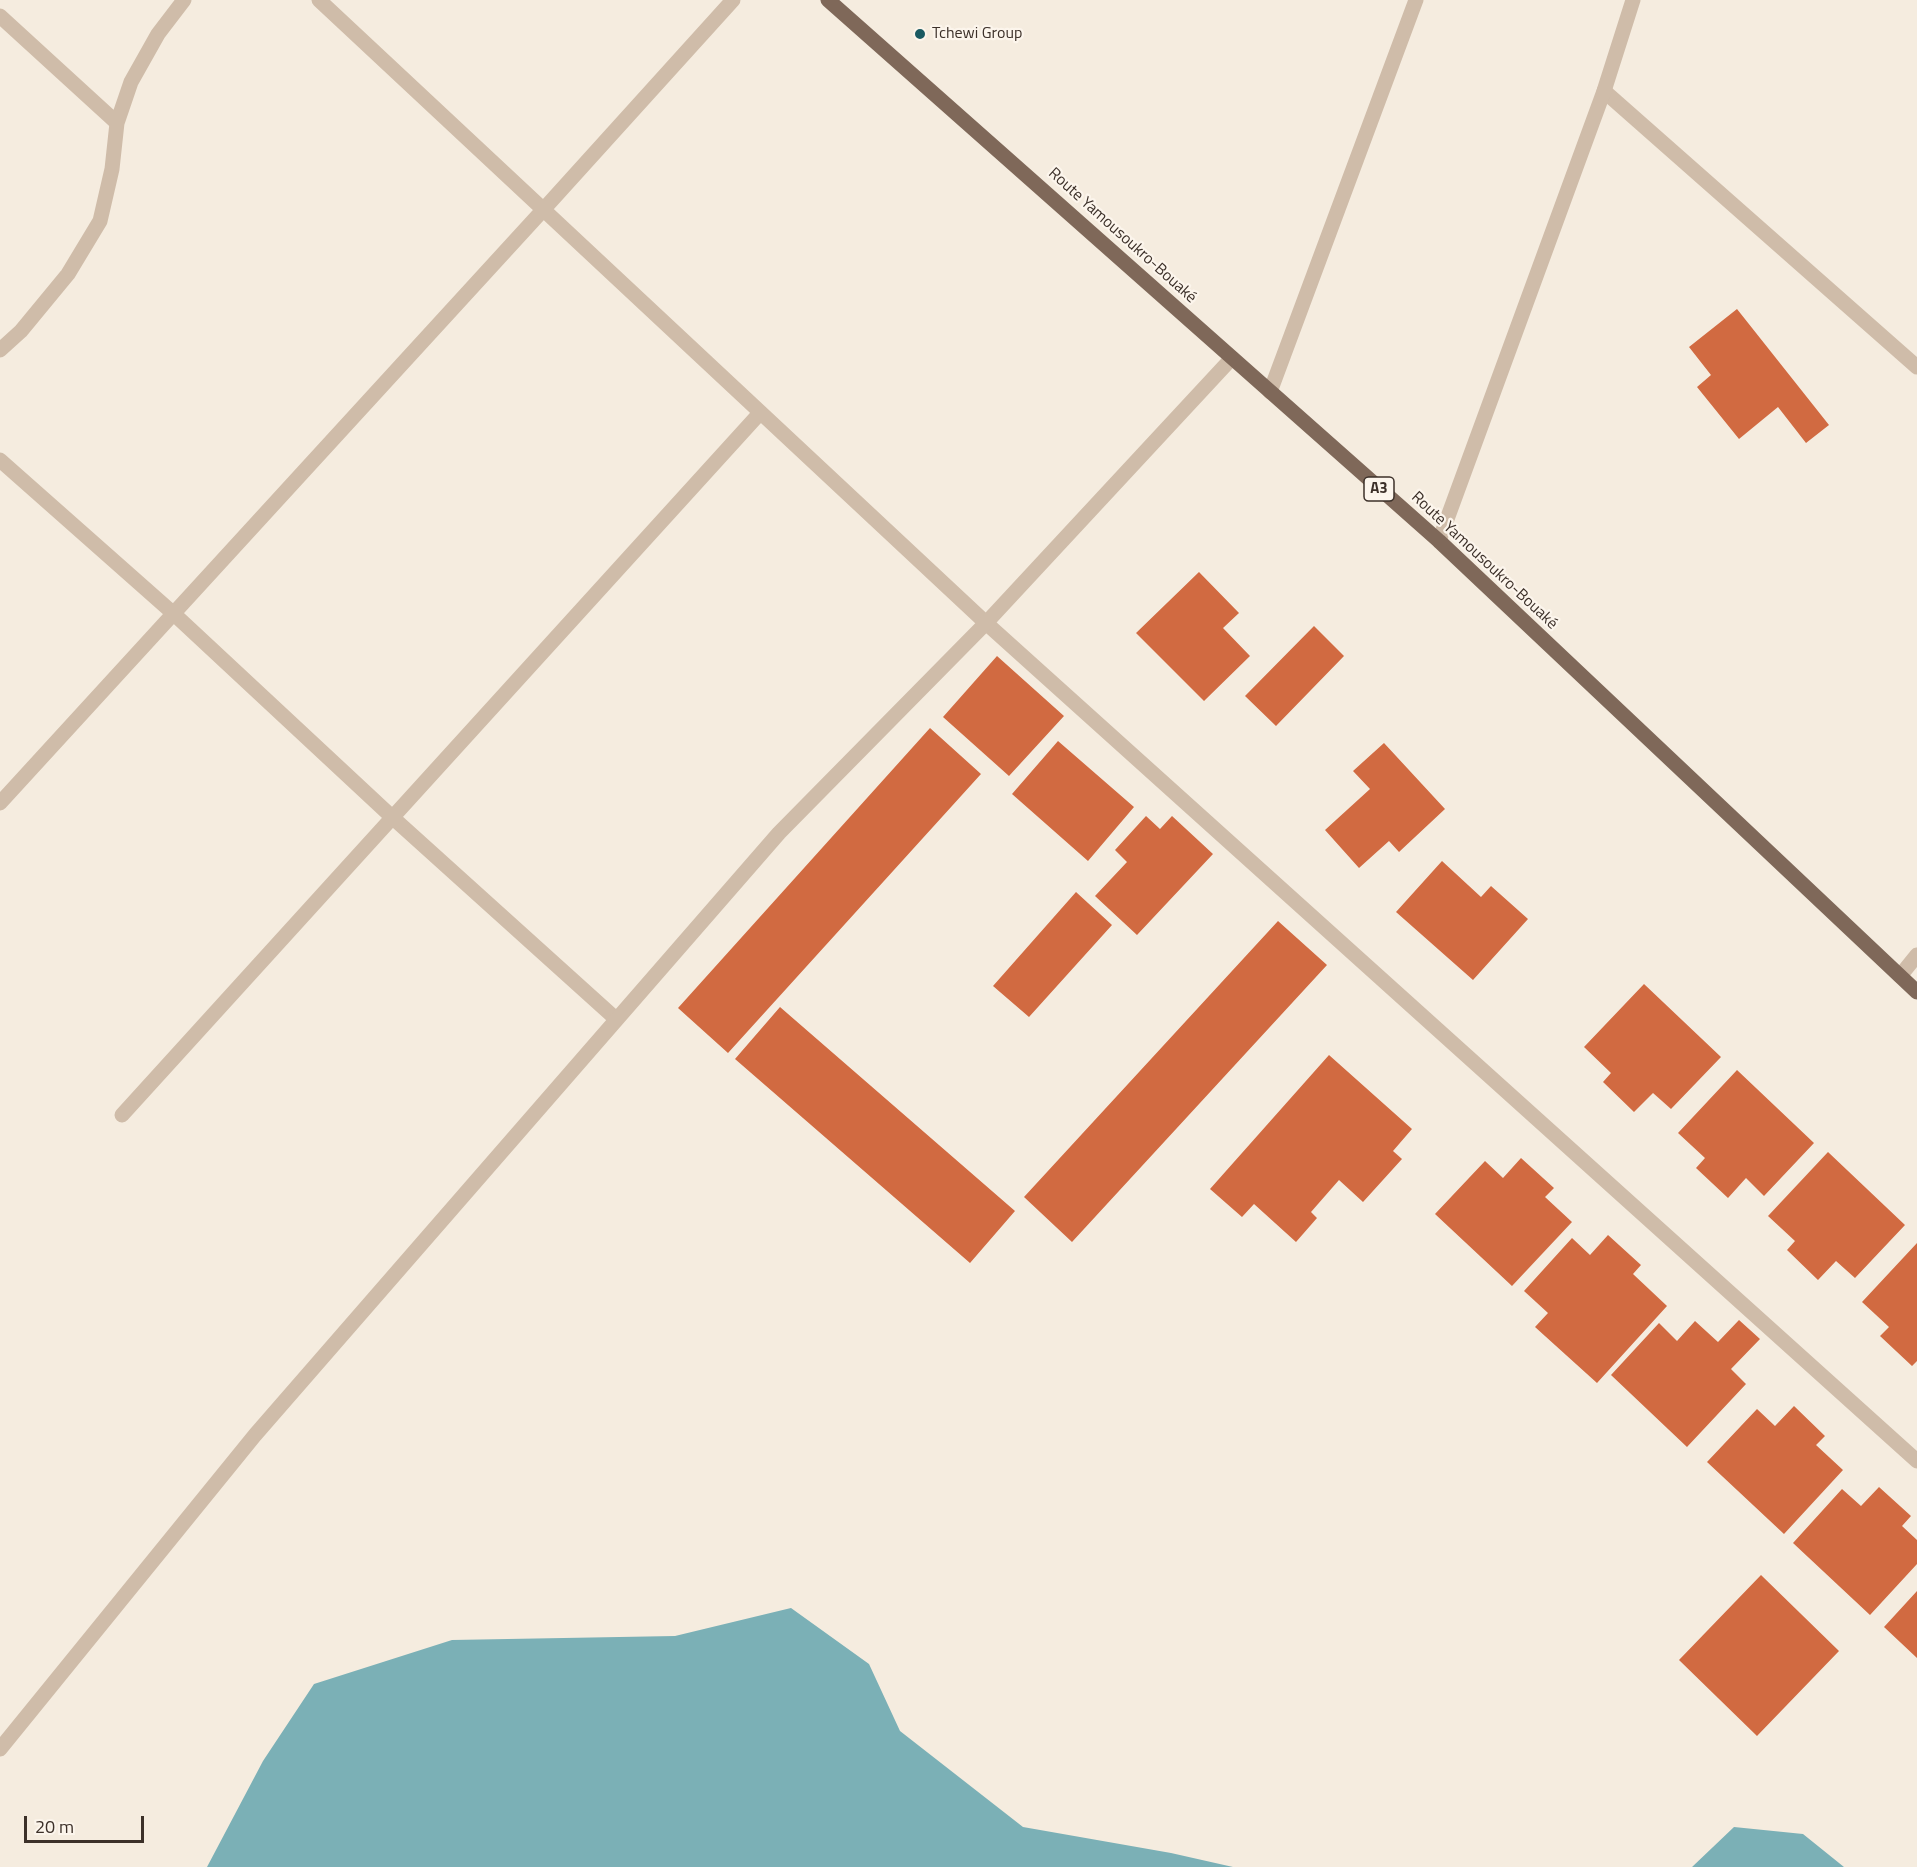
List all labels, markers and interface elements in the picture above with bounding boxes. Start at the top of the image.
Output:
place label: Tchewi Group [932,24,1022,44]
marker: Tchewi Group [913,27,927,41]
street label: Route Yamousoukro-Bouaké [1044,164,1200,308]
road number: A3 [1364,477,1394,501]
street label: Route Yamousoukro-Bouaké [1407,488,1561,634]
scale bar [27,1804,147,1842]
text: 20 m [35,1813,74,1840]

